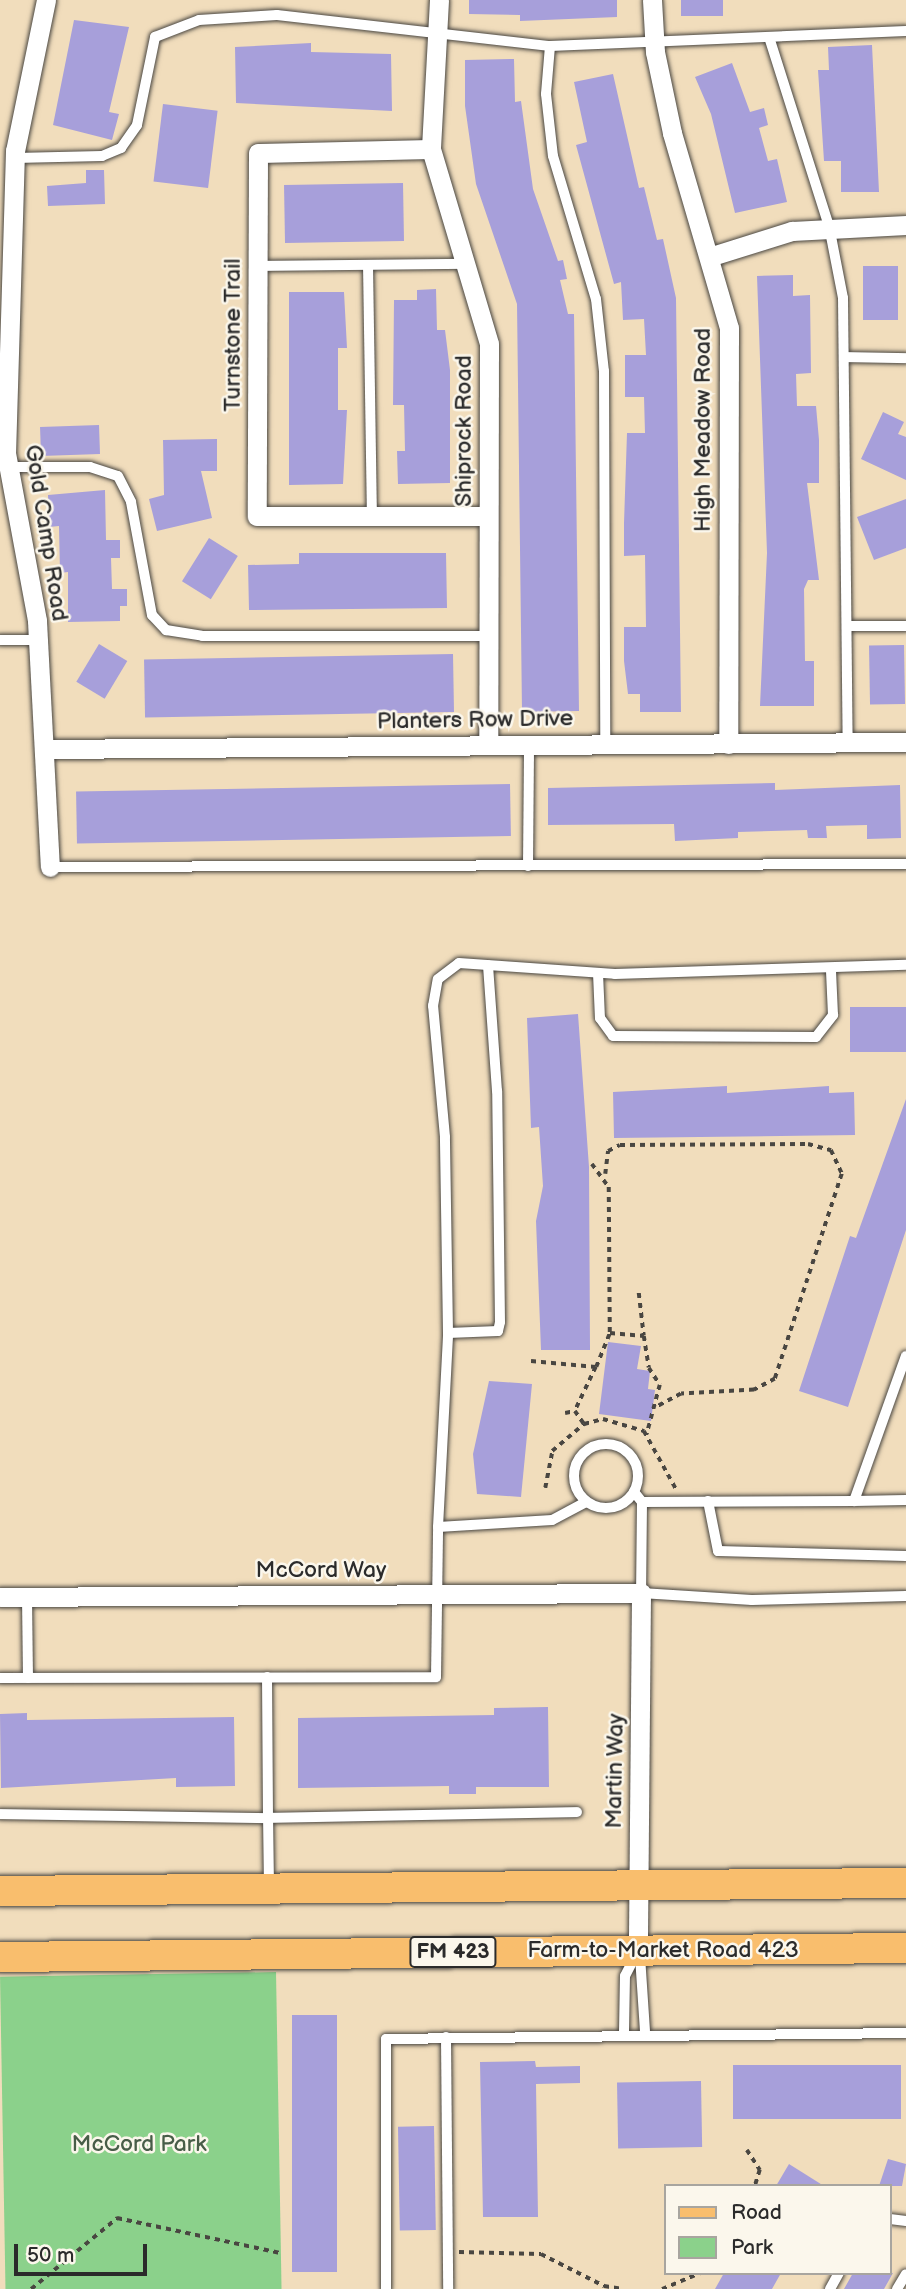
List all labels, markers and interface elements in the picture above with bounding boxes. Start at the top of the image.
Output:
street label: Turnstone Trail [219,258,247,412]
street label: High Meadow Road [689,328,717,532]
street label: Shiprock Road [450,355,478,507]
street label: Gold Camp Road [18,443,74,623]
street label: Planters Row Drive [377,704,573,736]
street label: McCord Way [255,1556,387,1584]
street label: Martin Way [600,1713,630,1829]
road number: FM 423 [409,1934,497,1969]
street label: Farm-to-Market Road 423 [527,1936,799,1964]
park label: McCord Park [72,2130,206,2158]
legend [664,2184,892,2275]
text: Road [731,2200,782,2225]
scale bar [18,2230,150,2274]
text: Park [731,2235,773,2260]
text: 50 m [27,2243,74,2268]

